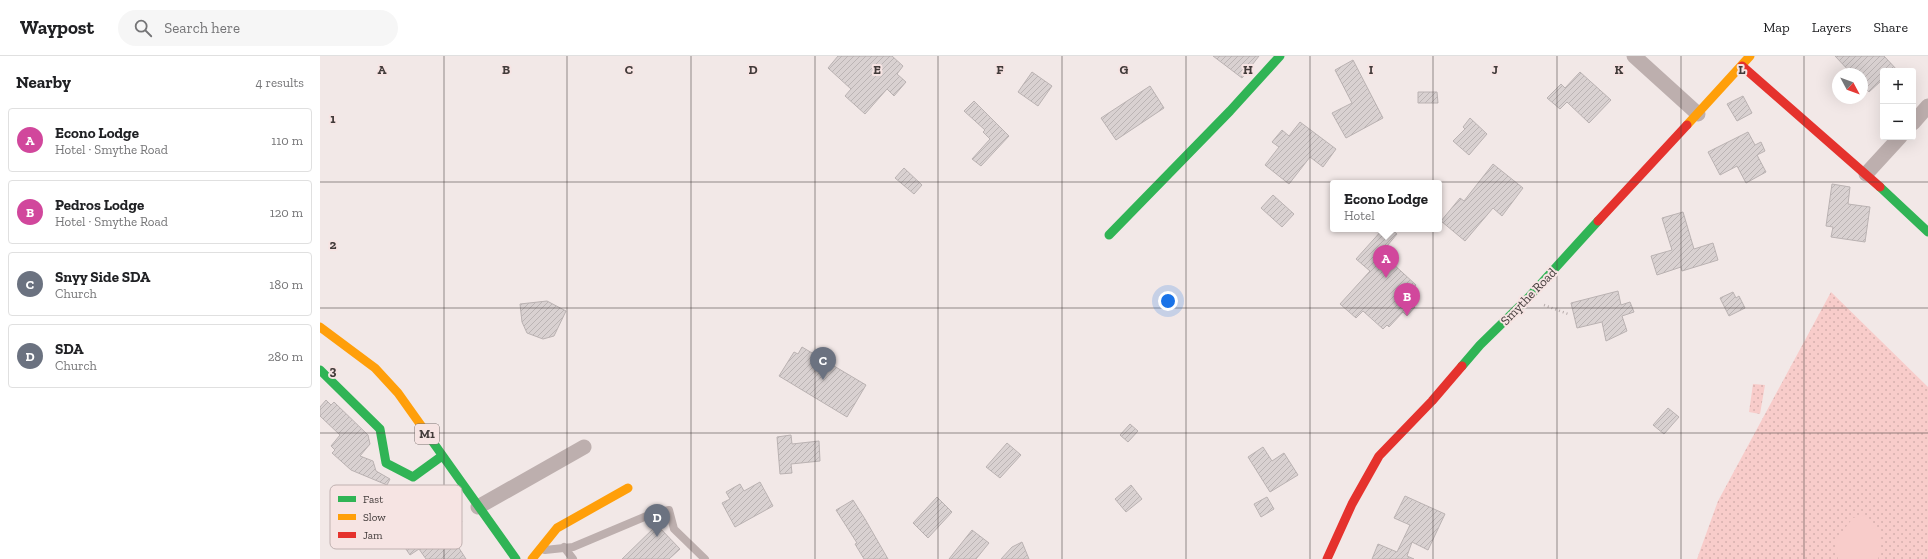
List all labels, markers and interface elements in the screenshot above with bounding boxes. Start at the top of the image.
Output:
search box [118,10,398,46]
text: Waypost [20,16,94,39]
icon: search [132,17,154,39]
text: Search here [164,19,240,37]
text: Map [1763,19,1790,36]
text: Layers [1812,19,1851,36]
text: Share [1873,19,1908,36]
text: A [378,62,387,77]
text: B [502,62,510,77]
text: C [625,62,633,77]
text: D [748,62,758,77]
text: E [873,62,881,77]
text: F [996,62,1004,77]
text: G [1120,62,1129,77]
text: H [1243,62,1253,77]
text: I [1369,62,1374,77]
text: J [1492,62,1498,77]
text: K [1615,62,1624,77]
text: L [1738,62,1746,77]
north arrow [1832,68,1868,104]
map controls [1880,68,1916,140]
button: + [1880,68,1916,104]
text: Nearby [16,72,71,92]
text: 4 results [256,75,304,90]
button: − [1880,104,1916,140]
text: 1 [330,111,336,126]
text: Econo Lodge [55,124,139,142]
text: A [26,133,34,148]
text: 110 m [271,133,303,148]
text: Hotel · Smythe Road [55,142,168,157]
popup [1330,180,1442,232]
text: Econo Lodge [1344,190,1428,208]
text: Pedros Lodge [55,196,144,214]
text: B [26,205,34,220]
text: 120 m [270,205,303,220]
text: Hotel [1344,208,1375,223]
text: Hotel · Smythe Road [55,214,168,229]
text: 2 [330,237,337,252]
pin: A [1373,245,1399,278]
street label: Smythe Road [1497,265,1559,328]
text: Snyy Side SDA [55,268,150,286]
text: C [26,277,34,292]
text: 180 m [269,277,303,292]
pin: B [1394,283,1420,316]
text: Church [55,286,97,301]
your location [1158,291,1178,311]
text: SDA [55,340,84,358]
pin: C [810,347,836,380]
text: D [25,349,35,364]
text: 280 m [268,349,303,364]
text: Church [55,358,97,373]
text: 3 [330,363,337,378]
road number: M1 [415,424,439,444]
legend [330,485,462,549]
text: Fast [363,493,384,506]
pin: D [644,504,670,537]
text: Slow [363,511,386,524]
text: Jam [363,529,383,542]

